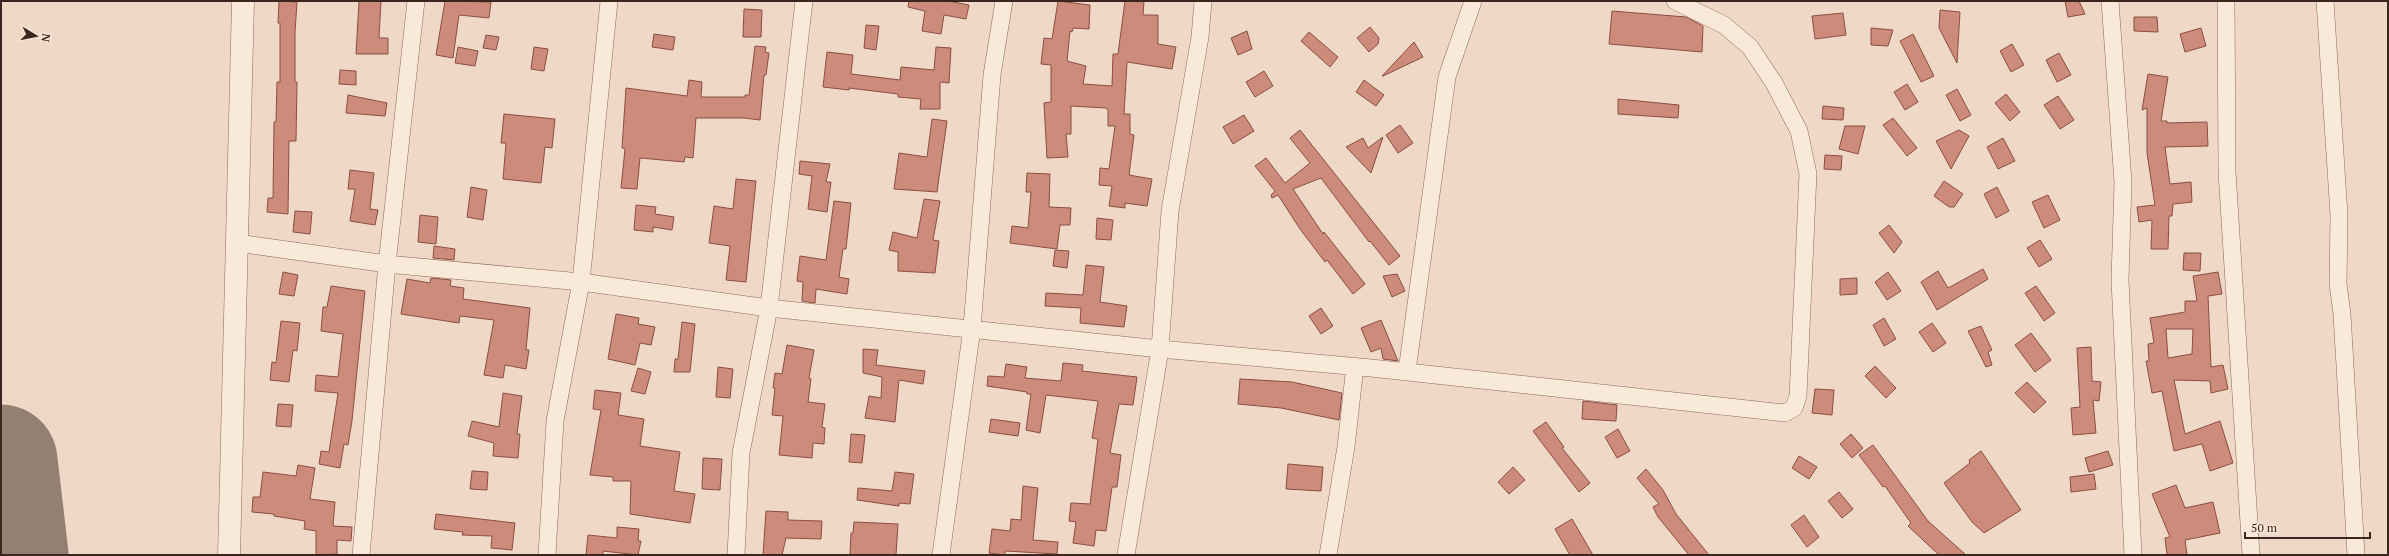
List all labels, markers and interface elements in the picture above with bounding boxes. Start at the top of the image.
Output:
north arrow [16,16,56,56]
text: N [38,32,53,44]
scale bar [2245,514,2370,540]
text: 50 m [2251,520,2278,535]

